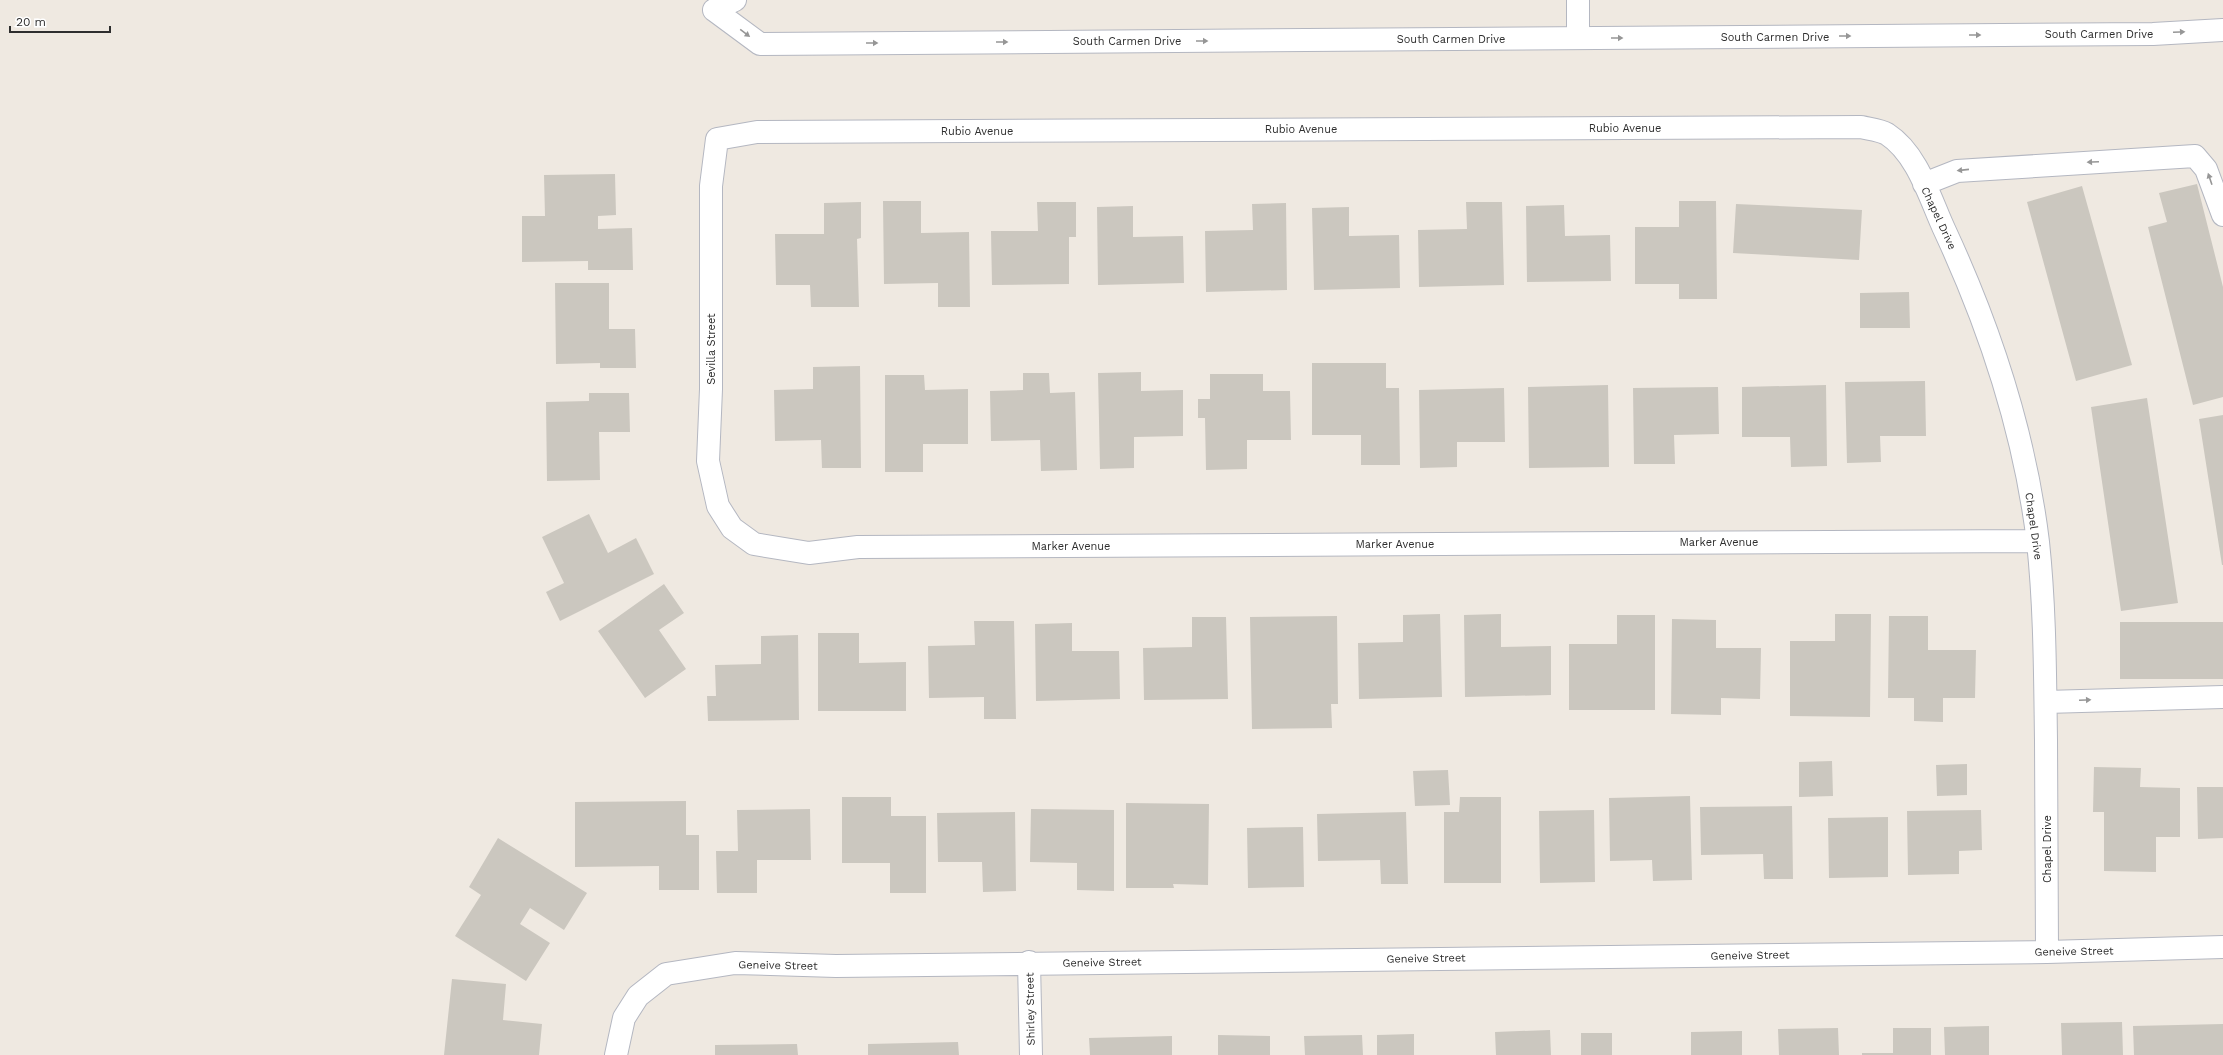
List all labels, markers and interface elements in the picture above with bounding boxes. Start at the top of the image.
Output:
scale bar [10,8,110,34]
text: 20 m [16,15,46,29]
street label: South Carmen Drive [2045,28,2153,41]
one-way arrow [740,29,751,37]
one-way arrow [2173,29,2185,36]
street label: South Carmen Drive [1721,31,1829,44]
one-way arrow [1969,32,1982,38]
street label: South Carmen Drive [1397,33,1505,46]
one-way arrow [1839,33,1852,39]
street label: South Carmen Drive [1073,35,1181,48]
one-way arrow [1611,35,1624,41]
one-way arrow [1196,38,1209,44]
one-way arrow [996,39,1009,45]
one-way arrow [866,40,879,46]
street label: Rubio Avenue [1589,122,1661,135]
street label: Rubio Avenue [1265,123,1337,136]
street label: Rubio Avenue [941,125,1013,138]
one-way arrow [2087,158,2099,165]
one-way arrow [1957,167,1969,174]
one-way arrow [2207,172,2213,184]
street label: Chapel Drive [1918,185,1959,252]
street label: Sevilla Street [705,313,718,385]
street label: Chapel Drive [2022,492,2045,561]
street label: Marker Avenue [1680,536,1758,549]
street label: Marker Avenue [1356,538,1434,551]
street label: Marker Avenue [1032,540,1110,553]
one-way arrow [2079,697,2091,704]
street label: Chapel Drive [2041,815,2054,883]
street label: Geneive Street [2034,944,2114,959]
street label: Geneive Street [1710,948,1790,963]
street label: Geneive Street [1386,951,1466,966]
street label: Geneive Street [1062,955,1142,970]
street label: Geneive Street [738,958,818,973]
street label: Shirley Street [1023,972,1038,1046]

